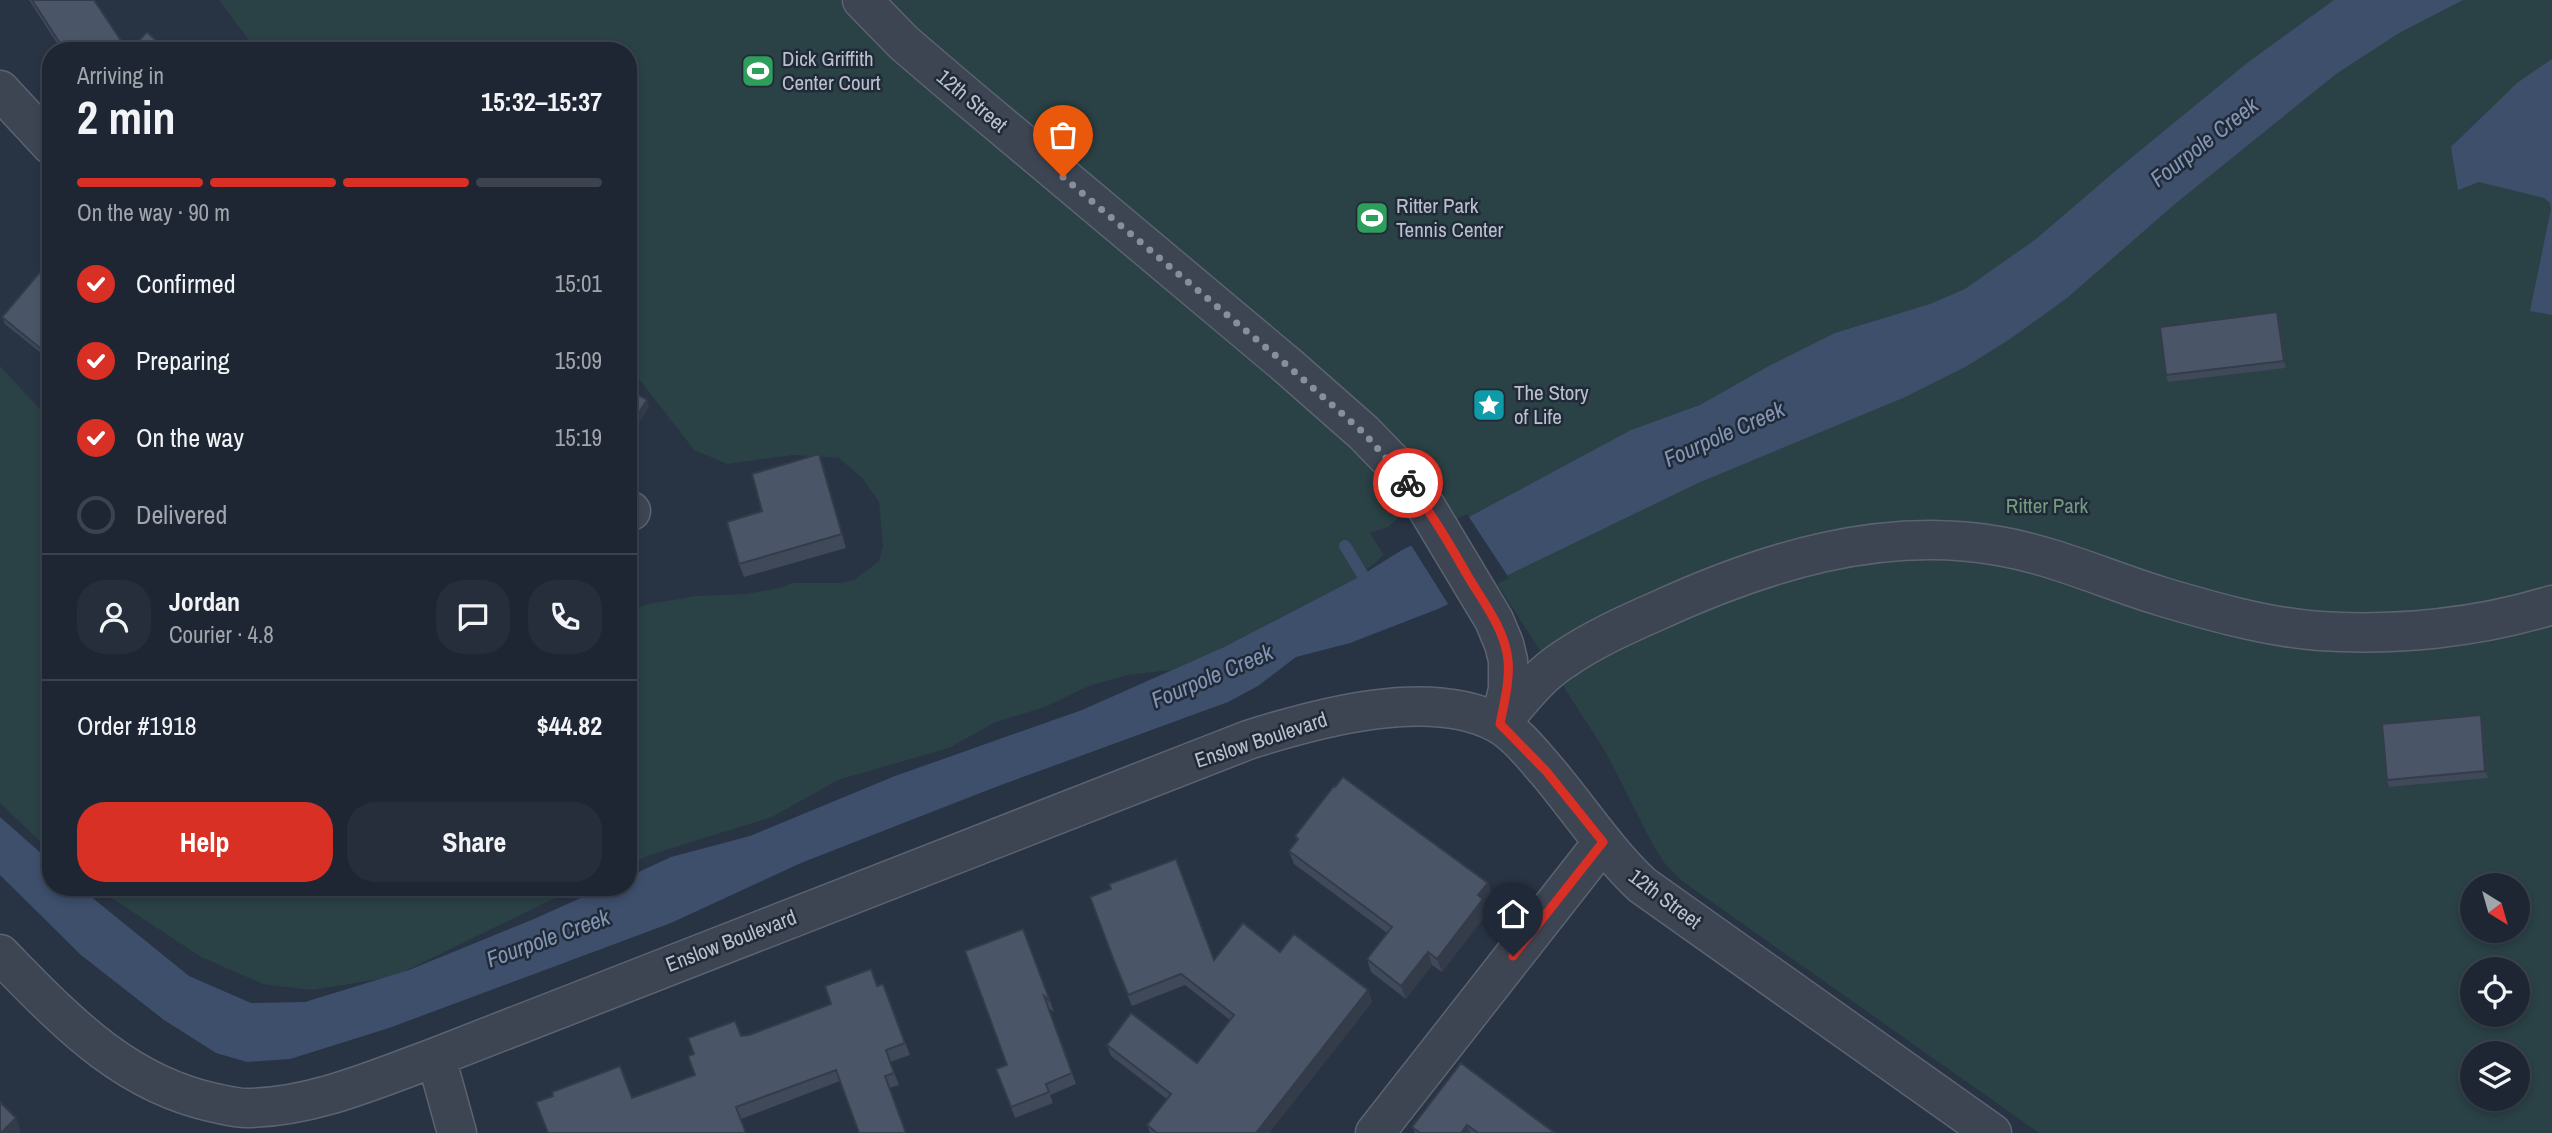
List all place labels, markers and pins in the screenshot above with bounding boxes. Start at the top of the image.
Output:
place label: Dick Griffith Center Court [782,44,881,97]
sports icon: Dick Griffith Center Court [739,52,777,90]
pin [1033,105,1093,177]
place label: Ritter Park Tennis Center [1396,191,1503,244]
sports icon: Ritter Park Tennis Center [1353,199,1391,237]
place label: The Story of Life [1514,378,1589,431]
place icon: The Story of Life [1470,386,1508,424]
pin [1483,884,1543,956]

